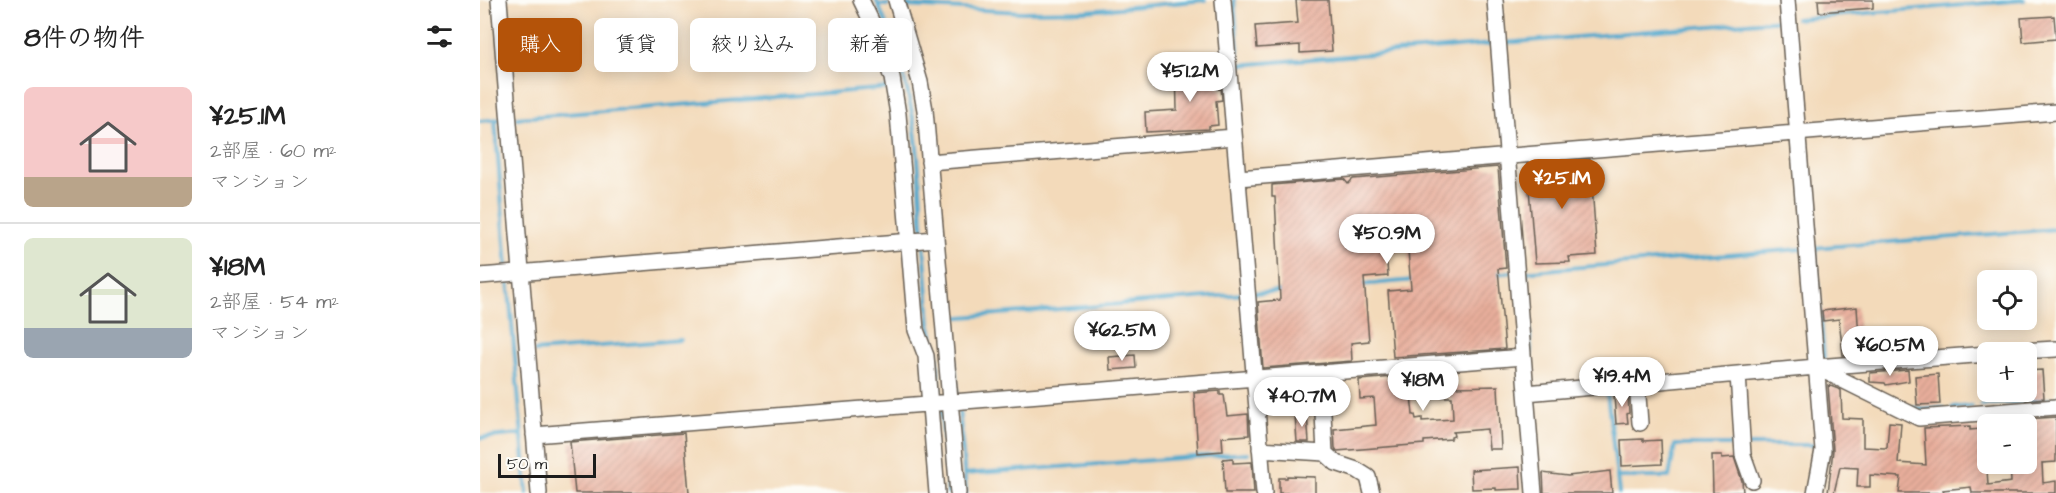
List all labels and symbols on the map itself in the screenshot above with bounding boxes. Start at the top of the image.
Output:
pin: ¥51.2M [1141,52,1239,103]
pin: ¥25.1M [1513,159,1611,210]
pin: ¥50.9M [1338,214,1436,265]
pin: ¥62.5M [1073,311,1171,362]
pin: ¥60.5M [1841,326,1939,377]
pin: ¥19.4M [1573,357,1671,408]
pin: ¥18M [1387,361,1459,412]
pin: ¥40.7M [1253,377,1351,428]
scale bar [498,451,596,478]

